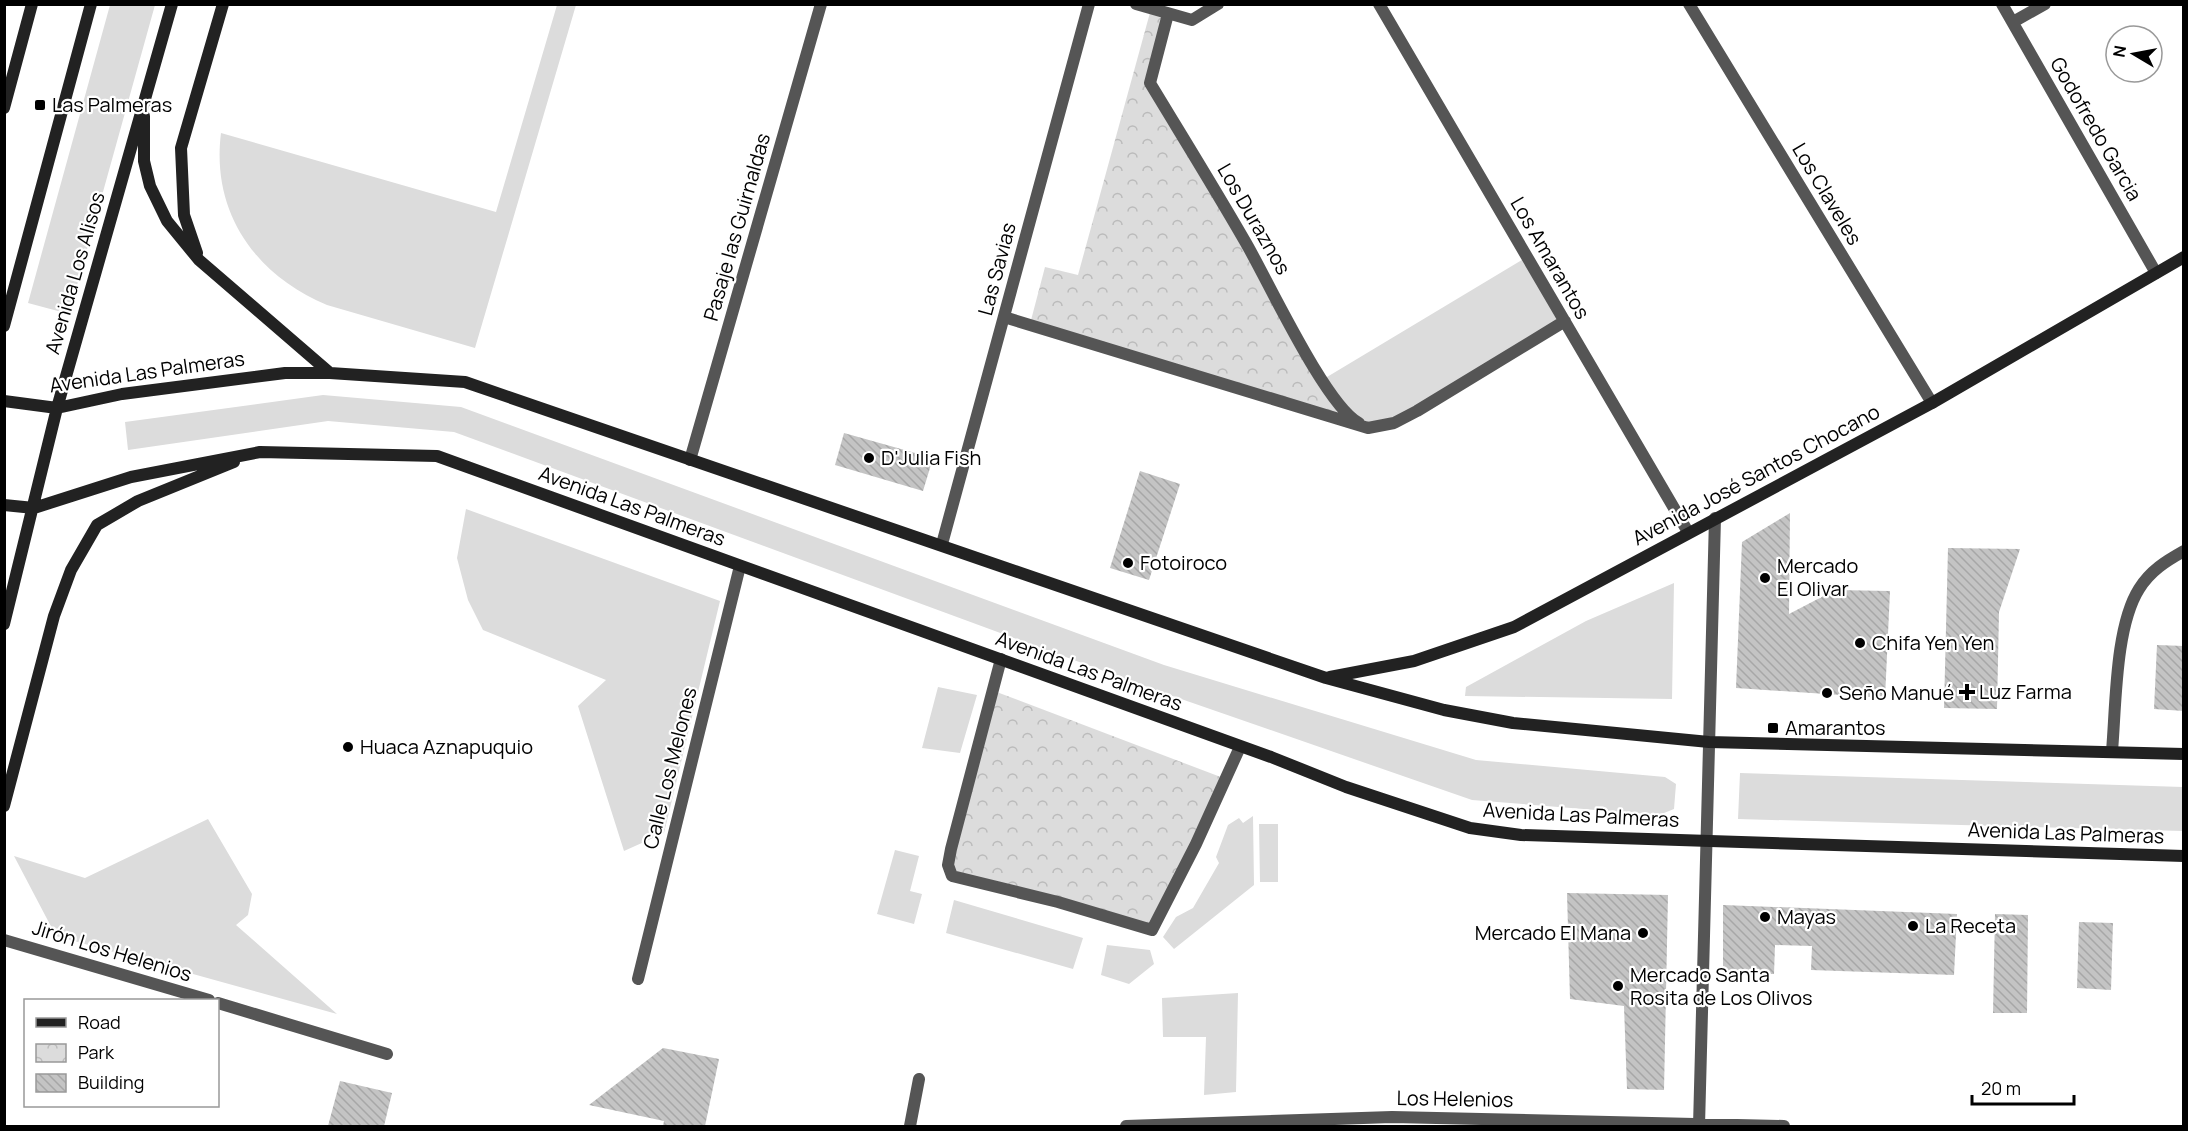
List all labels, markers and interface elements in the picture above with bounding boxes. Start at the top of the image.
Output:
north arrow [2104,24,2164,84]
text: N [2107,44,2131,59]
street label: Godofredo Garcia [2044,52,2149,206]
place label: Las Palmeras [52,91,172,118]
marker: Las Palmeras [33,98,47,112]
street label: Pasaje las Guirnaldas [697,130,776,324]
street label: Los Claveles [1786,138,1868,250]
street label: Los Duraznos [1212,158,1297,279]
street label: Avenida Los Alisos [38,189,111,357]
street label: Los Amarantos [1505,192,1596,324]
street label: Las Savias [971,219,1022,318]
street label: Avenida Las Palmeras [48,344,246,399]
street label: Avenida José Santos Chocano [1627,398,1884,551]
place label: D'Julia Fish [881,444,981,471]
marker: D'Julia Fish [862,451,876,465]
street label: Avenida Las Palmeras [535,459,729,552]
place label: Fotoiroco [1140,549,1227,576]
place label: Mercado El Olivar [1777,552,1858,602]
marker: Fotoiroco [1121,556,1135,570]
marker: Mercado El Olivar [1758,571,1772,585]
street label: Avenida Las Palmeras [992,624,1186,717]
place label: Chifa Yen Yen [1872,629,1994,656]
marker: Chifa Yen Yen [1853,636,1867,650]
place label: Luz Farma [1979,678,2072,705]
place label: Seño Manué [1839,679,1954,706]
street label: Calle Los Melones [636,684,703,852]
marker: Luz Farma [1960,685,1974,699]
marker: Seño Manué [1820,686,1834,700]
place label: Amarantos [1785,714,1885,741]
marker: Amarantos [1766,721,1780,735]
place label: Huaca Aznapuquio [360,733,533,760]
marker: Huaca Aznapuquio [341,740,355,754]
street label: Avenida Las Palmeras [1482,796,1680,833]
street label: Avenida Las Palmeras [1967,816,2165,849]
place label: Mayas [1777,903,1836,930]
marker: Mayas [1758,910,1772,924]
place label: La Receta [1925,912,2016,939]
street label: Jirón Los Helenios [29,913,195,988]
place label: Mercado El Mana [1475,919,1631,946]
marker: La Receta [1906,919,1920,933]
marker: Mercado El Mana [1636,926,1650,940]
place label: Mercado Santa Rosita de Los Olivos [1630,961,1812,1011]
marker: Mercado Santa Rosita de Los Olivos [1611,979,1625,993]
legend [24,999,219,1107]
text: Road [78,1010,121,1034]
text: Park [78,1040,115,1064]
scale bar [1972,1068,2074,1106]
text: Building [78,1070,144,1094]
text: 20 m [1981,1076,2021,1100]
street label: Los Helenios [1396,1084,1514,1113]

